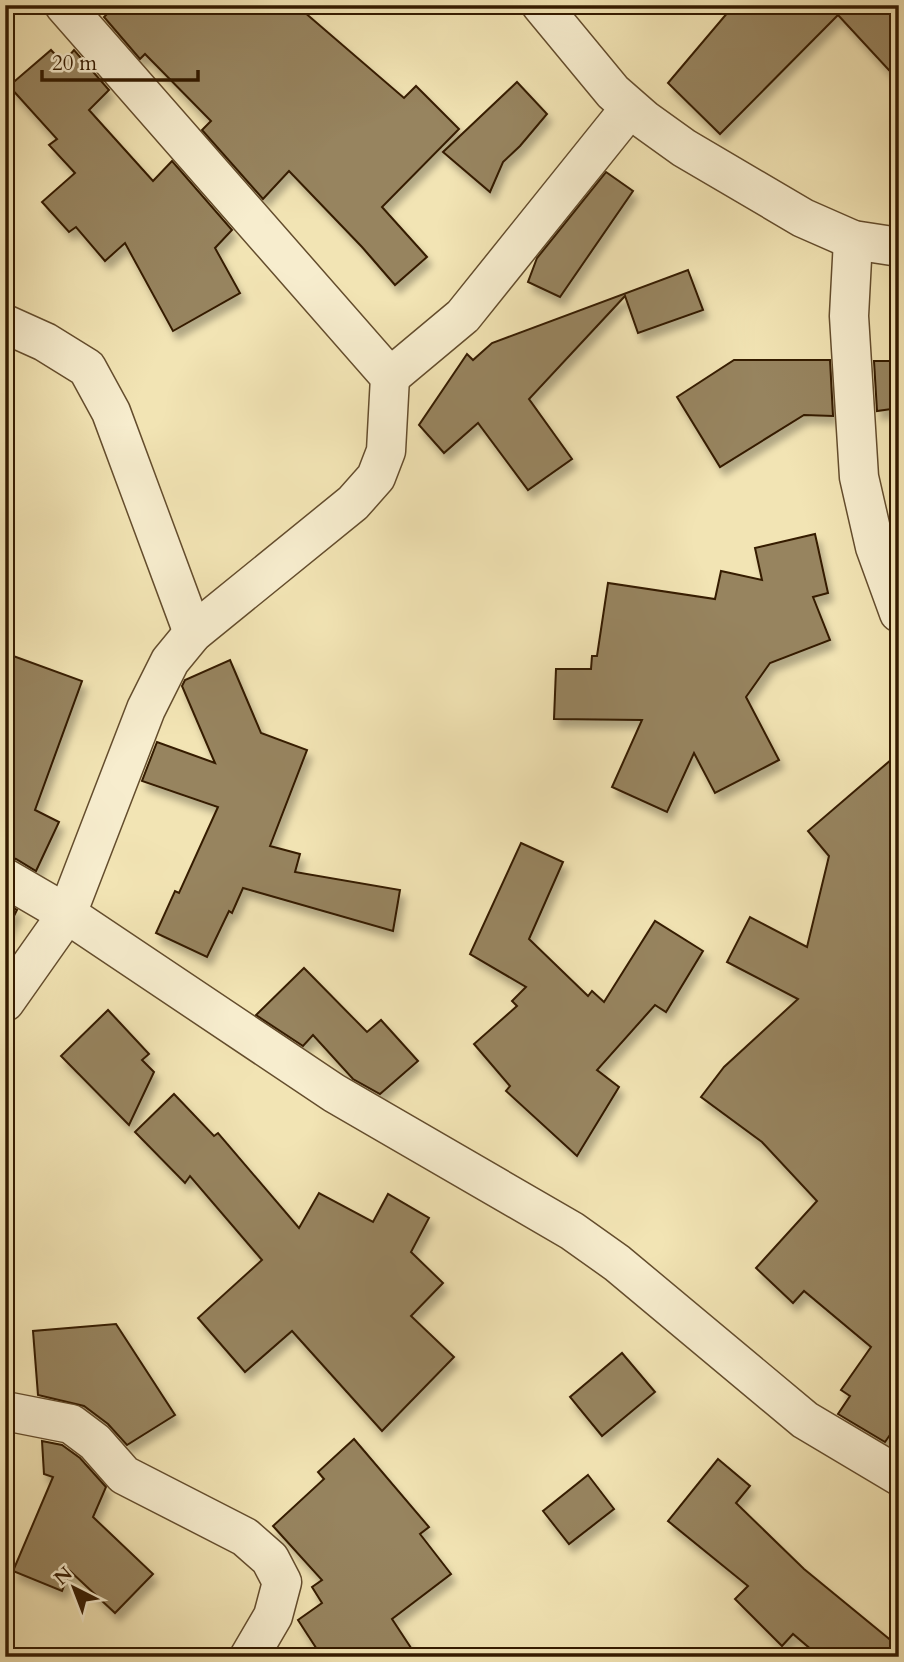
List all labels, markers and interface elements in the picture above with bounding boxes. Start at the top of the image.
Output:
scale bar [42,38,198,82]
text: 20 m [52,49,97,78]
north arrow [38,1554,108,1624]
text: N [48,1561,78,1591]

